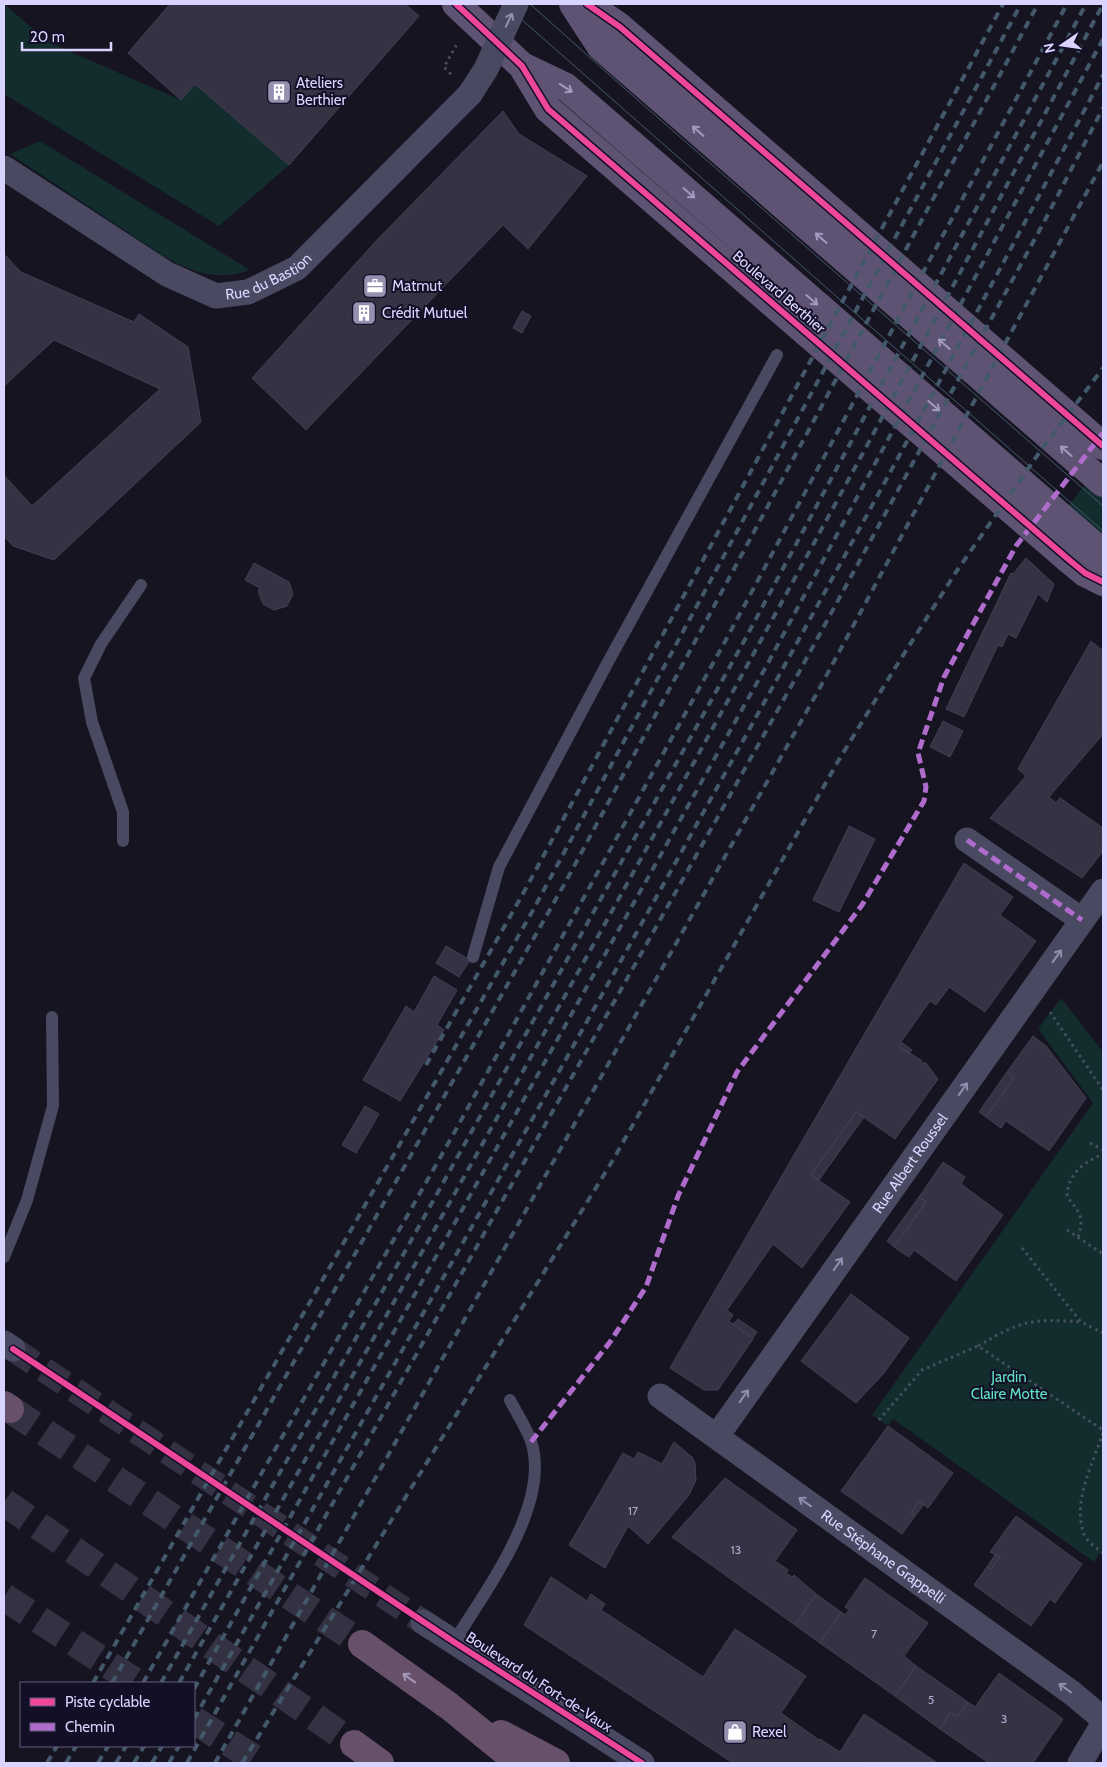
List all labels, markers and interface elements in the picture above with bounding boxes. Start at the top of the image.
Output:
one-way arrow [505,13,514,28]
scale bar [22,20,111,52]
north arrow [1037,20,1087,70]
text: 20 m [30,28,65,46]
text: N [1039,41,1059,55]
place label: Ateliers Berthier [296,74,346,109]
building icon: Ateliers Berthier [266,79,292,105]
one-way arrow [558,83,572,93]
one-way arrow [692,125,705,137]
one-way arrow [682,188,695,199]
one-way arrow [815,232,828,243]
street label: Boulevard Berthier [729,247,829,337]
street label: Rue du Bastion [224,249,316,304]
office icon: Matmut [362,273,388,299]
place label: Matmut [392,277,442,295]
one-way arrow [805,294,818,306]
building icon: Crédit Mutuel [351,300,377,326]
place label: Crédit Mutuel [382,304,468,322]
one-way arrow [937,338,950,350]
one-way arrow [928,401,941,412]
one-way arrow [1060,445,1073,457]
one-way arrow [1052,949,1062,963]
one-way arrow [958,1082,968,1096]
street label: Rue Albert Roussel [869,1110,952,1217]
one-way arrow [833,1257,843,1271]
park label: Jardin Claire Motte [971,1368,1048,1403]
one-way arrow [739,1389,749,1403]
one-way arrow [798,1497,812,1507]
house number: 17 [628,1503,638,1518]
street label: Rue Stéphane Grappelli [817,1506,949,1608]
house number: 13 [731,1542,741,1557]
house number: 7 [871,1626,877,1641]
street label: Boulevard du Fort-de-Vaux [462,1628,616,1736]
one-way arrow [402,1673,416,1683]
legend [20,1682,195,1747]
one-way arrow [1059,1683,1073,1693]
house number: 5 [928,1692,934,1707]
text: Piste cyclable [65,1693,151,1711]
house number: 3 [1001,1711,1007,1726]
text: Chemin [65,1718,115,1736]
shop icon: Rexel [722,1719,748,1745]
place label: Rexel [752,1723,787,1741]

